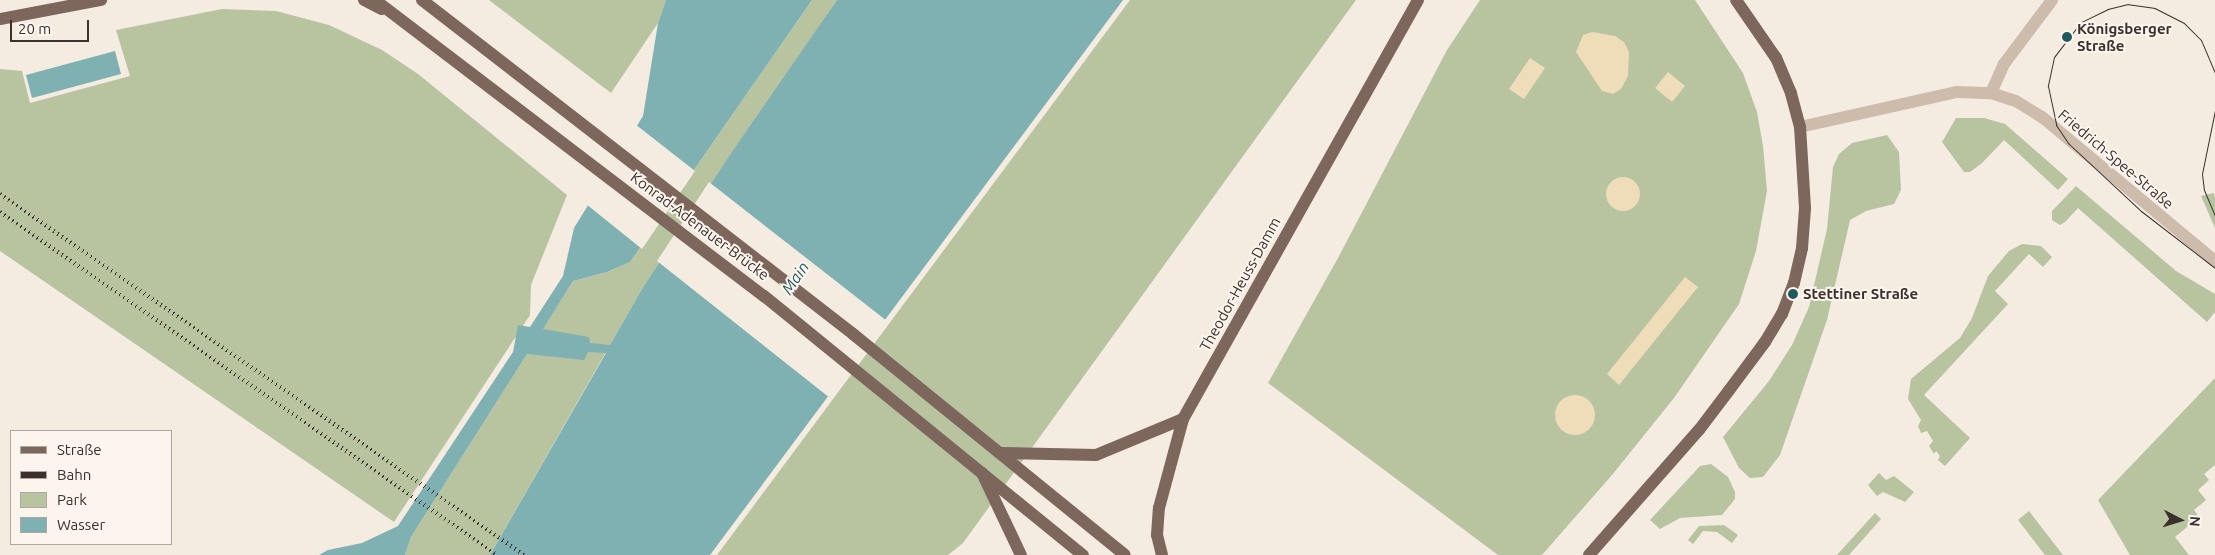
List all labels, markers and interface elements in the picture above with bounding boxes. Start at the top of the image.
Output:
scale bar [12,10,91,42]
place label: Königsberger Straße [2077,19,2172,54]
text: 20 m [18,20,51,37]
marker: Königsberger Straße [2061,31,2073,43]
street label: Friedrich-Spee-Straße [2055,105,2177,213]
street label: Konrad-Adenauer-Brücke [627,168,773,284]
street label: Theodor-Heuss-Damm [1196,214,1284,354]
water label: Main [777,258,813,298]
place label: Stettiner Straße [1803,285,1918,303]
marker: Stettiner Straße [1787,288,1799,300]
legend [10,430,172,545]
text: Straße [57,441,101,458]
text: Bahn [57,466,91,483]
text: Park [57,491,87,508]
north arrow [2155,495,2205,545]
text: N [2187,515,2203,527]
text: Wasser [57,516,105,533]

